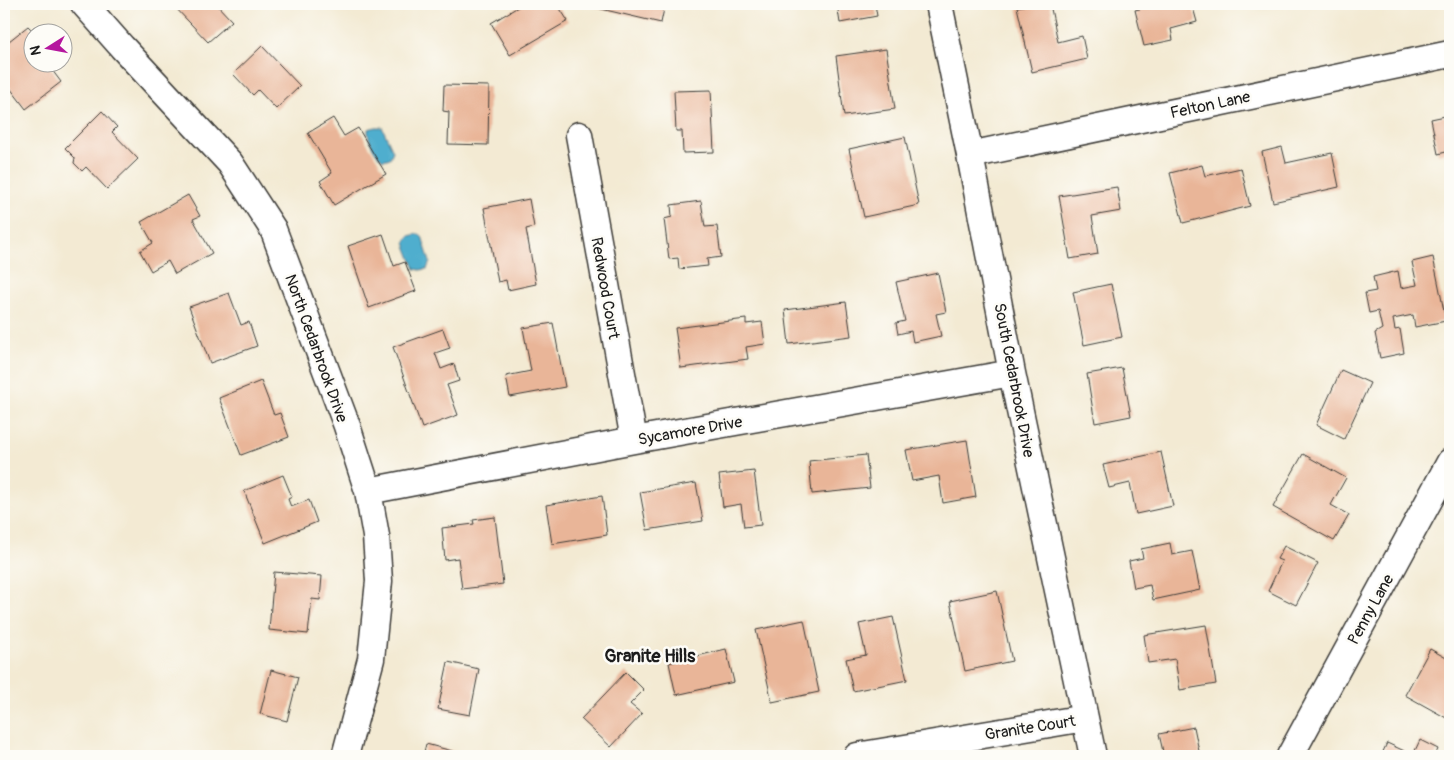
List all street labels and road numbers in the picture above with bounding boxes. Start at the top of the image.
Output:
street label: Felton Lane [1168,87,1252,123]
street label: Redwood Court [586,236,624,341]
street label: North Cedarbrook Drive [280,272,352,425]
street label: South Cedarbrook Drive [989,301,1039,459]
street label: Sycamore Drive [637,412,744,450]
street label: Penny Lane [1343,571,1398,648]
street label: Granite Court [983,711,1078,745]

